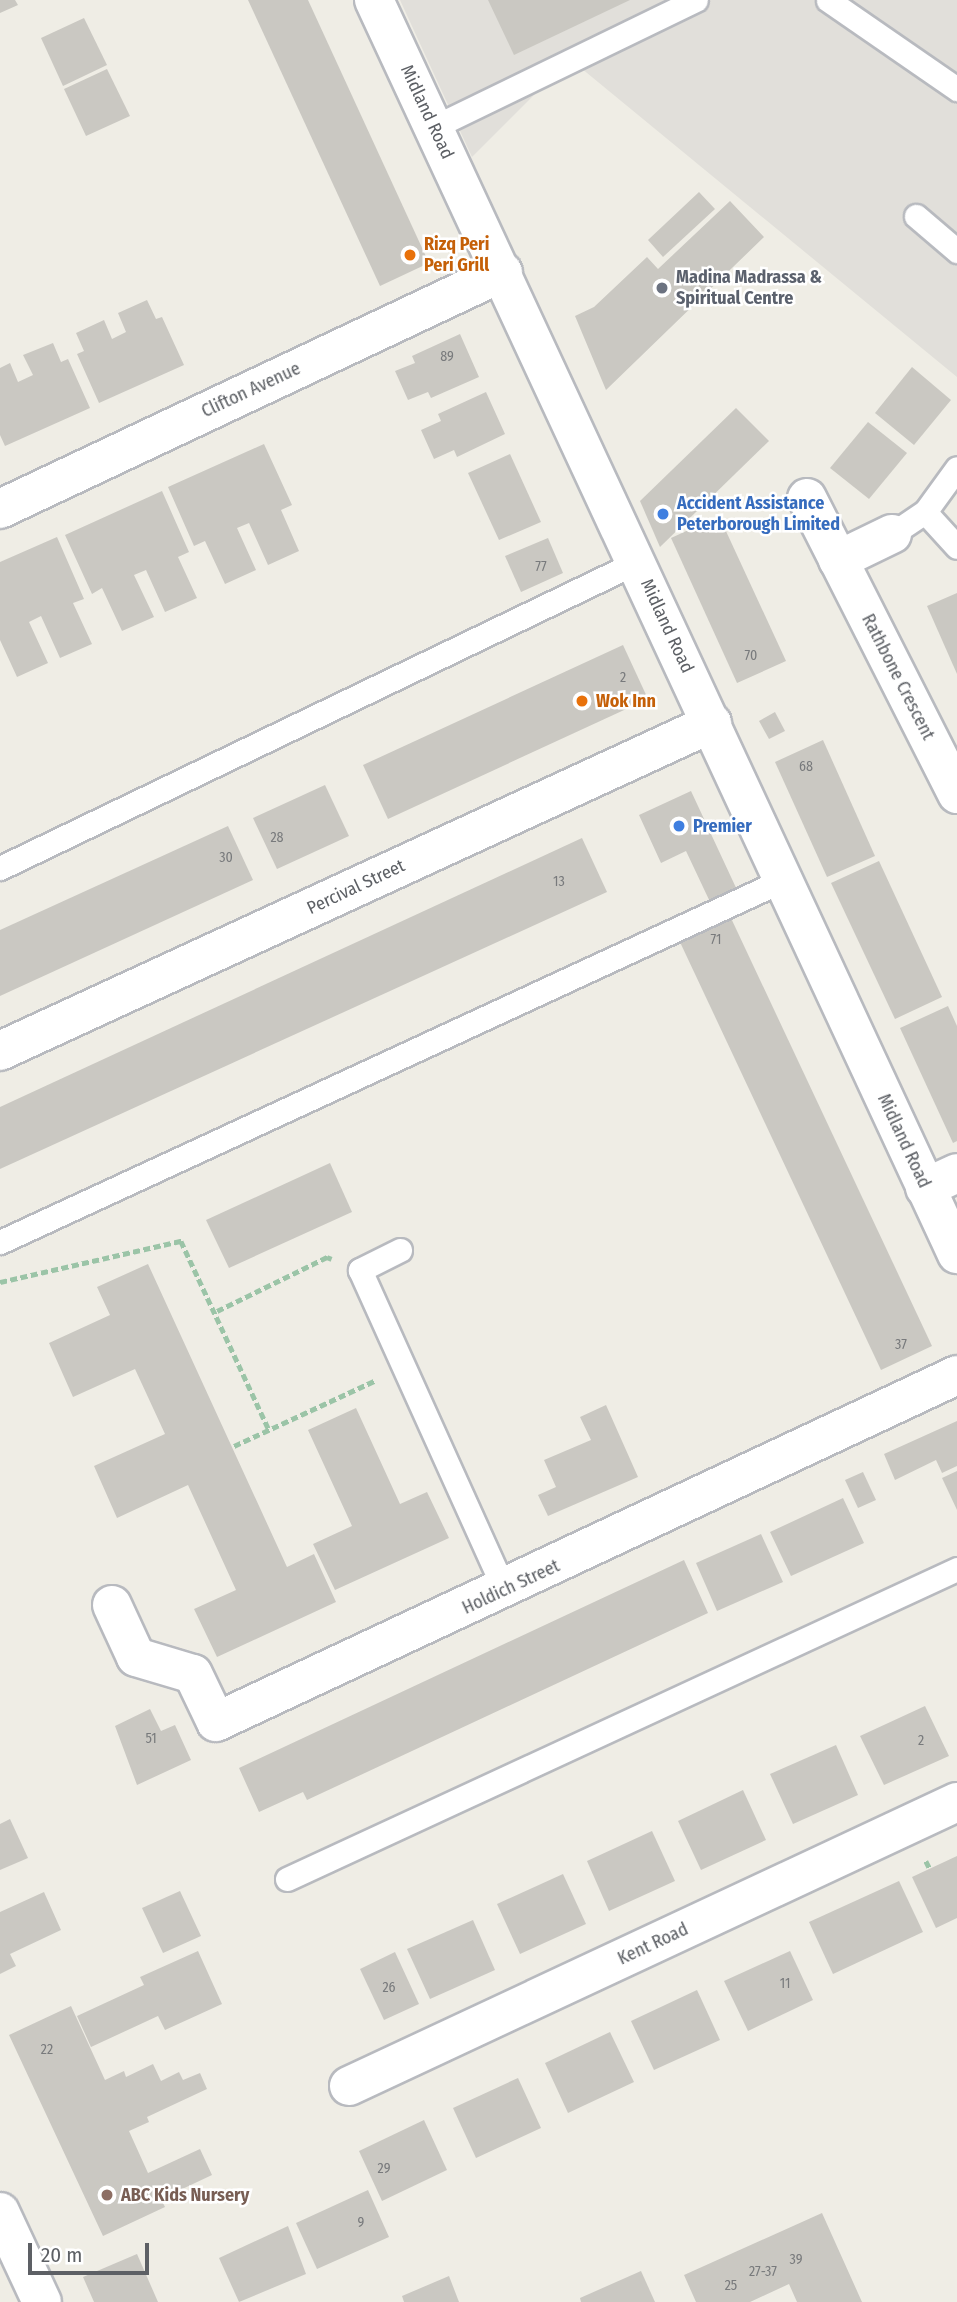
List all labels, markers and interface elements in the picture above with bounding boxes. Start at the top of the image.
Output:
street label: Midland Road [396,62,458,162]
place label: Rizq Peri Peri Grill [424,234,489,276]
marker: Rizq Peri Peri Grill [402,247,418,263]
place label: Madina Madrassa & Spiritual Centre [676,267,822,310]
marker: Madina Madrassa & Spiritual Centre [654,280,670,296]
house number: 89 [440,349,454,365]
street label: Clifton Avenue [198,358,304,422]
place label: Accident Assistance Peterborough Limited [677,493,840,536]
marker: Accident Assistance Peterborough Limited [655,506,671,522]
house number: 77 [535,559,547,575]
street label: Midland Road [636,576,698,676]
street label: Rathbone Crescent [857,610,939,744]
house number: 70 [745,648,757,664]
house number: 2 [620,670,626,686]
place label: Wok Inn [596,690,656,712]
marker: Wok Inn [574,693,590,709]
house number: 68 [799,759,813,775]
place label: Premier [693,815,752,837]
marker: Premier [671,818,687,834]
house number: 28 [270,830,284,846]
house number: 30 [219,850,233,866]
street label: Percival Street [304,855,408,919]
house number: 13 [553,874,565,890]
house number: 71 [711,932,721,948]
street label: Midland Road [873,1091,935,1191]
house number: 37 [895,1337,907,1353]
street label: Holdich Street [459,1555,563,1619]
house number: 51 [145,1731,157,1747]
house number: 2 [918,1733,924,1749]
street label: Kent Road [614,1918,692,1970]
house number: 11 [780,1976,790,1992]
house number: 26 [382,1980,396,1996]
house number: 22 [41,2042,53,2058]
house number: 29 [378,2161,390,2177]
place label: ABC Kids Nursery [121,2184,249,2206]
marker: ABC Kids Nursery [99,2187,115,2203]
house number: 9 [358,2215,364,2231]
scale bar [32,2228,152,2272]
text: 20 m [41,2242,82,2268]
house number: 39 [790,2252,802,2268]
house number: 27-37 [749,2264,777,2280]
house number: 25 [725,2278,737,2294]

